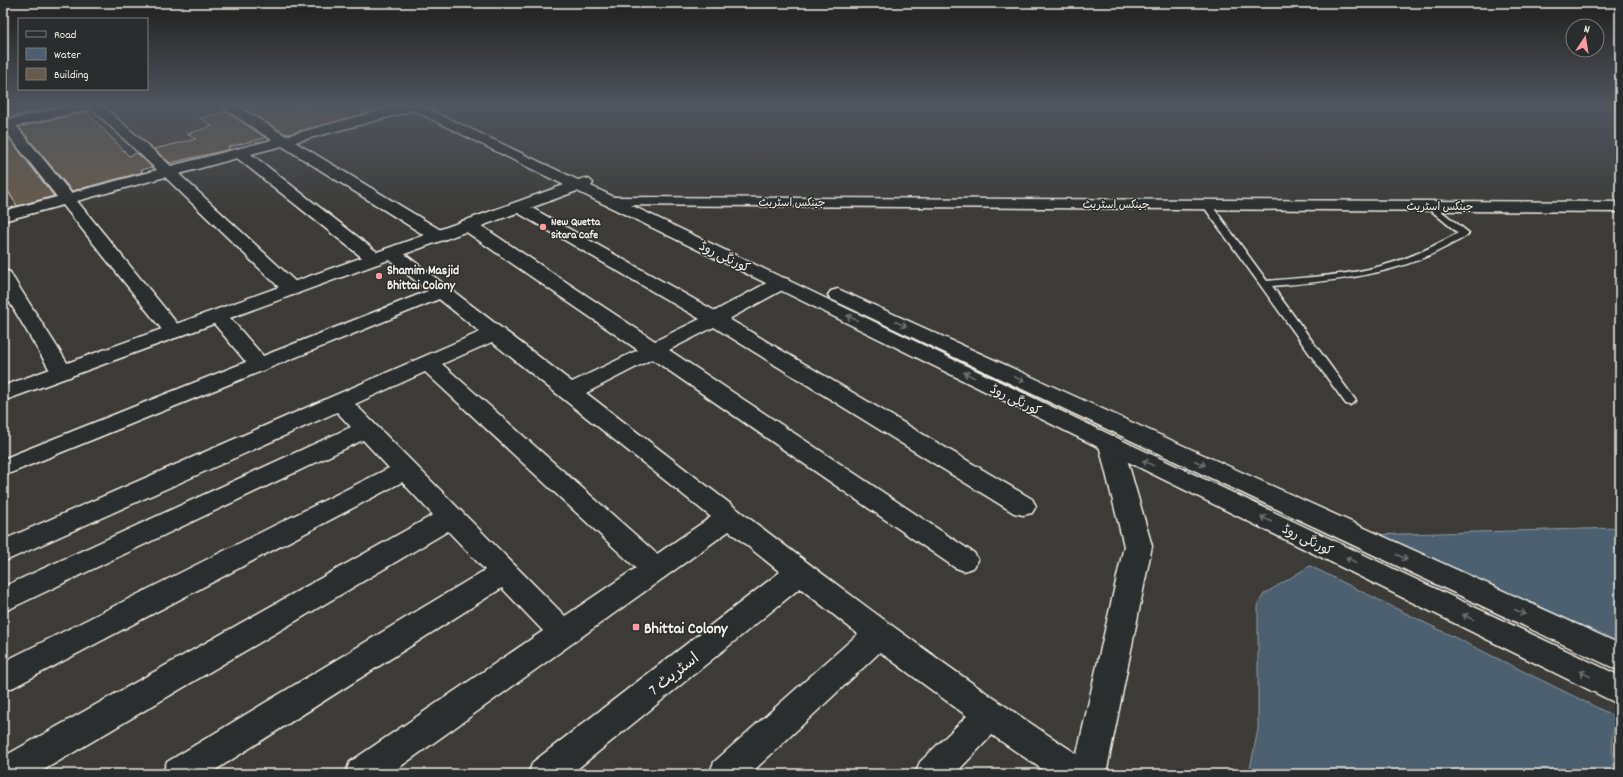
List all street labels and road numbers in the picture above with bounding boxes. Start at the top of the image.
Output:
street label: جینکس اسٹریٹ [759,196,825,212]
street label: جینکس اسٹریٹ [1083,198,1149,214]
street label: جینکس اسٹریٹ [1407,200,1473,216]
street label: کورنگی روڈ [695,238,753,279]
street label: کورنگی روڈ [986,381,1044,422]
street label: کورنگی روڈ [1278,521,1336,562]
street label: اسٹریٹ 7 [644,648,705,702]

